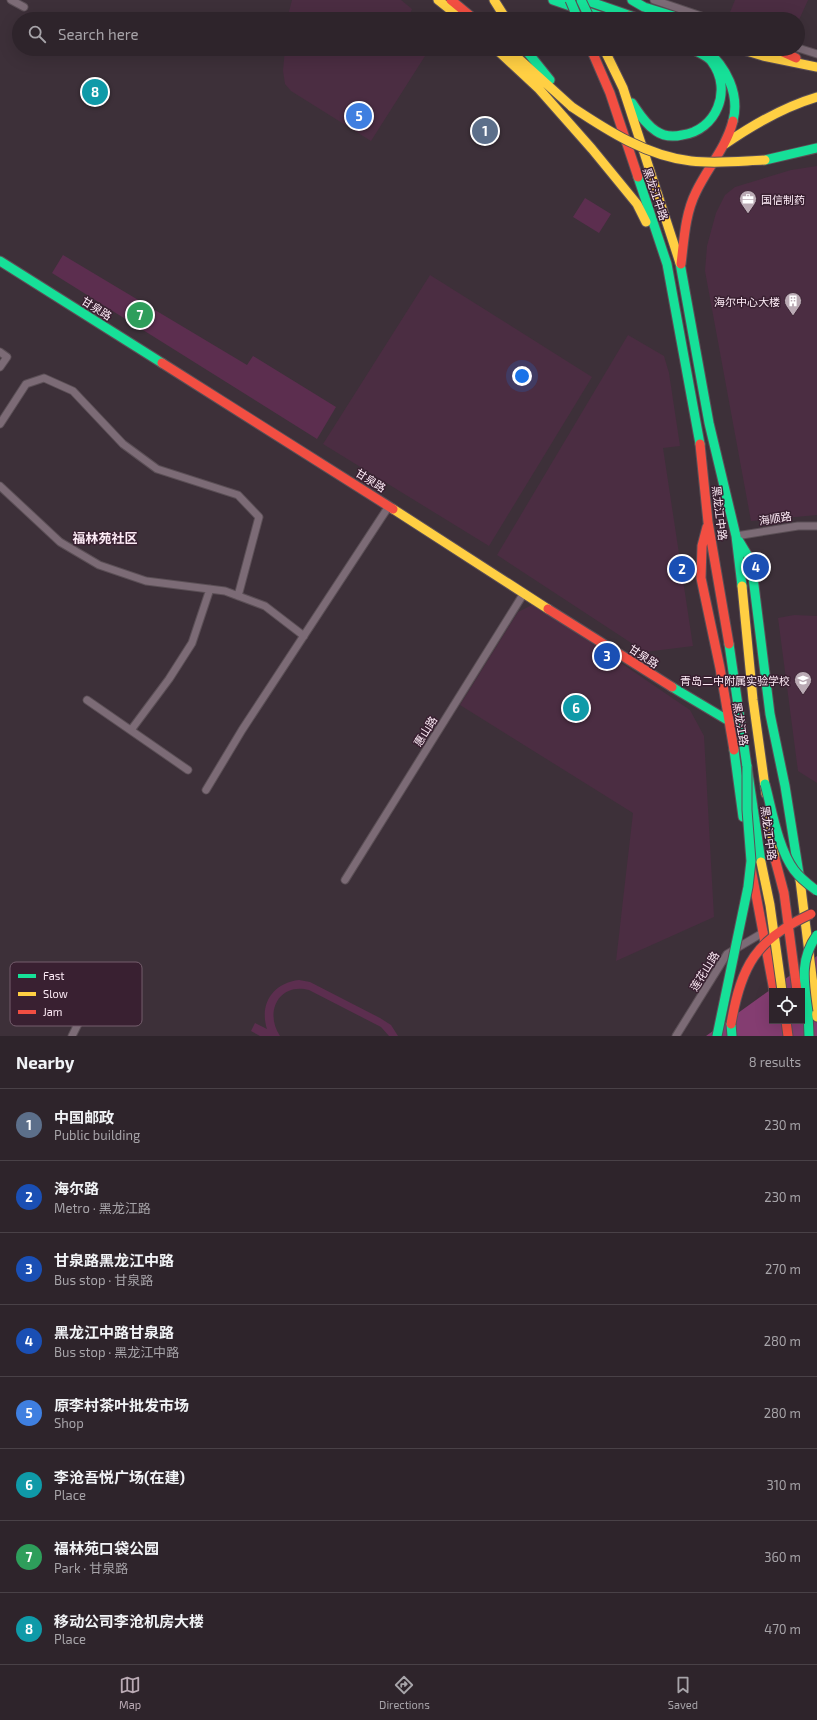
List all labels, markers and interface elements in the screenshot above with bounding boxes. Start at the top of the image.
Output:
search box [12,12,805,56]
icon: search [26,23,48,45]
text: Search here [58,25,139,43]
pin: 8 [82,77,108,107]
pin: 5 [346,101,372,131]
pin: 1 [472,116,498,146]
street label: 黑龙江中路 [641,166,671,222]
office icon: 国信制药 [738,189,758,214]
place label: 国信制药 [761,193,805,206]
building icon: 海尔中心大楼 [783,291,803,316]
street label: 甘泉路 [80,294,114,322]
place label: 海尔中心大楼 [714,295,780,308]
pin: 7 [127,300,153,330]
your location [512,366,532,386]
street label: 甘泉路 [354,466,388,494]
street label: 黑龙江中路 [710,485,730,541]
street label: 海顺路 [758,509,792,527]
district label: 福林苑社区 [72,530,138,546]
pin: 4 [743,552,769,582]
pin: 2 [669,554,695,584]
pin: 3 [594,641,620,671]
street label: 甘泉路 [627,642,661,670]
school or university icon: 青岛二中附属实验学校 [793,670,813,695]
place label: 青岛二中附属实验学校 [680,674,790,687]
pin: 6 [563,693,589,723]
street label: 黑龙江路 [731,701,751,747]
street label: 惠山路 [411,714,439,748]
street label: 黑龙江中路 [759,805,779,861]
street label: 莲花山路 [687,949,721,993]
legend [10,962,142,1026]
text: Fast [43,969,65,982]
text: Slow [43,987,68,1000]
map controls [769,988,805,1024]
button: locate [769,988,805,1024]
text: Jam [43,1005,62,1018]
text: Nearby [16,1052,74,1072]
text: 8 results [749,1054,801,1070]
text: 中国邮政 [54,1108,114,1126]
text: 1 [26,1117,32,1133]
text: 230 m [764,1117,801,1133]
text: Public building [54,1127,140,1143]
text: 海尔路 [54,1179,99,1197]
text: 2 [25,1189,33,1205]
text: 230 m [764,1189,801,1205]
text: Metro · 黑龙江路 [54,1200,151,1216]
text: 甘泉路黑龙江中路 [54,1251,174,1269]
text: 3 [25,1261,33,1277]
text: 270 m [765,1261,801,1277]
text: Bus stop · 甘泉路 [54,1272,153,1288]
text: 黑龙江中路甘泉路 [54,1323,174,1341]
text: 4 [25,1333,33,1349]
text: 280 m [764,1333,801,1349]
text: Bus stop · 黑龙江中路 [54,1344,179,1360]
text: 原李村茶叶批发市场 [54,1396,189,1414]
text: 5 [25,1405,33,1421]
text: 280 m [764,1405,801,1421]
text: Shop [54,1415,84,1431]
text: 李沧吾悦广场(在建) [54,1468,185,1486]
text: 6 [25,1477,33,1493]
text: 310 m [766,1477,801,1493]
text: Place [54,1487,86,1503]
text: 福林苑口袋公园 [54,1539,159,1557]
text: 7 [26,1549,32,1565]
text: 360 m [764,1549,801,1565]
text: Park · 甘泉路 [54,1560,128,1576]
text: 移动公司李沧机房大楼 [54,1612,204,1630]
text: 8 [25,1621,33,1637]
text: 470 m [764,1621,801,1637]
text: Place [54,1631,86,1647]
tab: Map [119,1674,141,1711]
tab: Directions [379,1674,430,1711]
tab: Saved [668,1674,698,1711]

